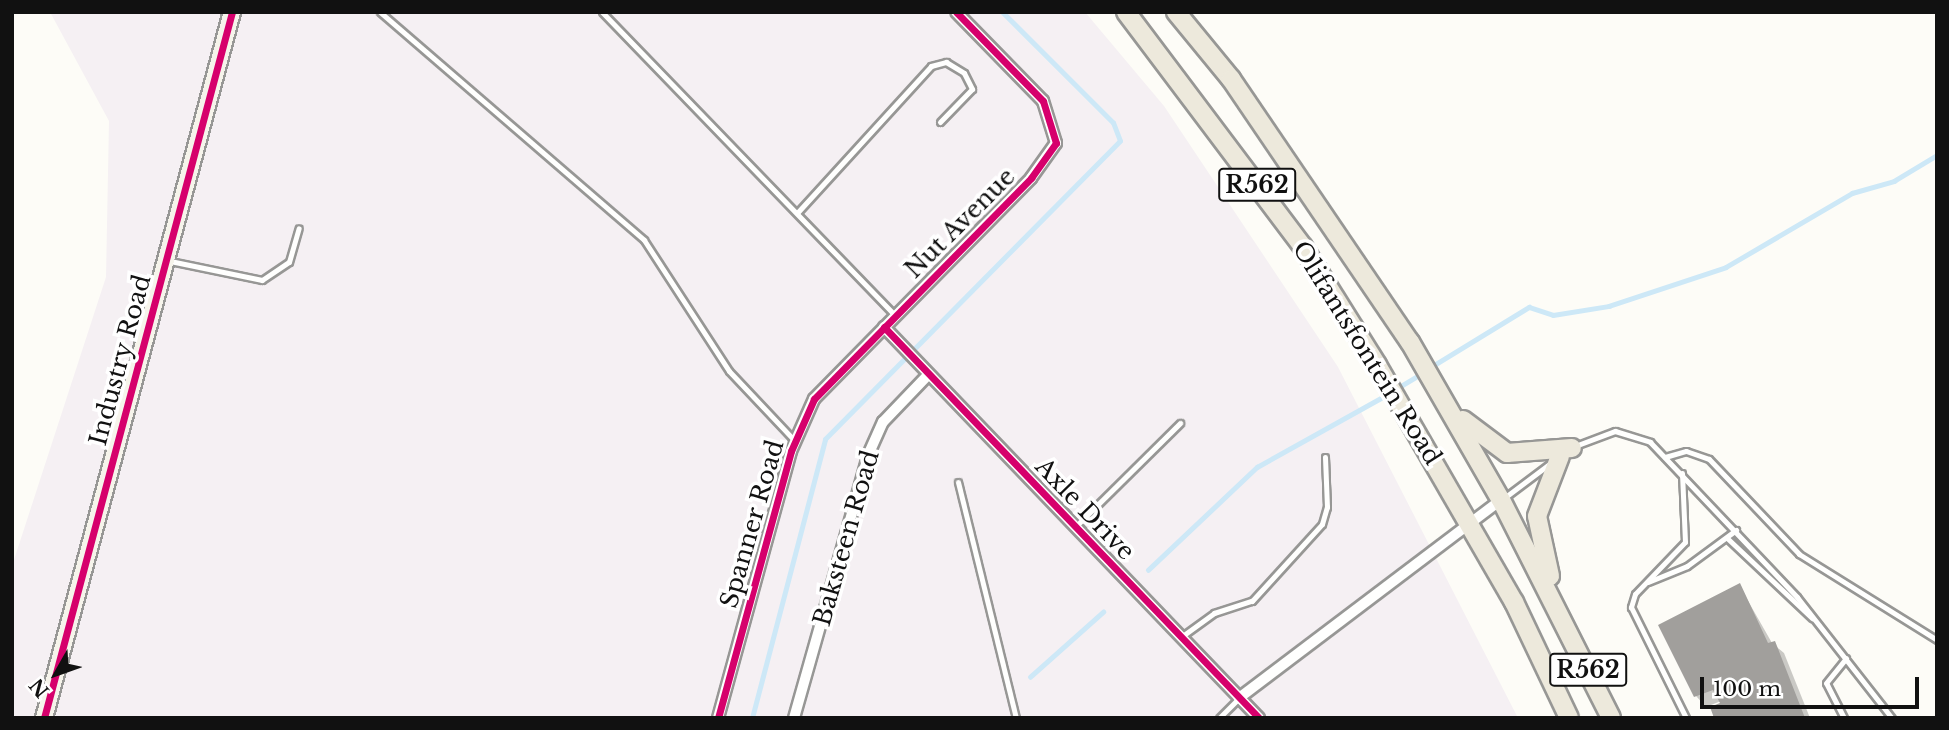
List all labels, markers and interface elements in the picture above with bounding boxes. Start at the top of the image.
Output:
street label: Nut Avenue [899,162,1021,284]
road number: R562 [1217,166,1297,204]
street label: Olifantsfontein Road [1286,236,1448,470]
street label: Industry Road [83,271,157,449]
street label: Spanner Road [714,436,790,612]
street label: Baksteen Road [807,447,885,629]
street label: Axle Drive [1029,452,1141,566]
north arrow [21,639,91,709]
road number: R562 [1548,650,1628,690]
scale bar [1704,664,1923,708]
text: N [25,674,54,702]
text: 100 m [1713,676,1781,702]

